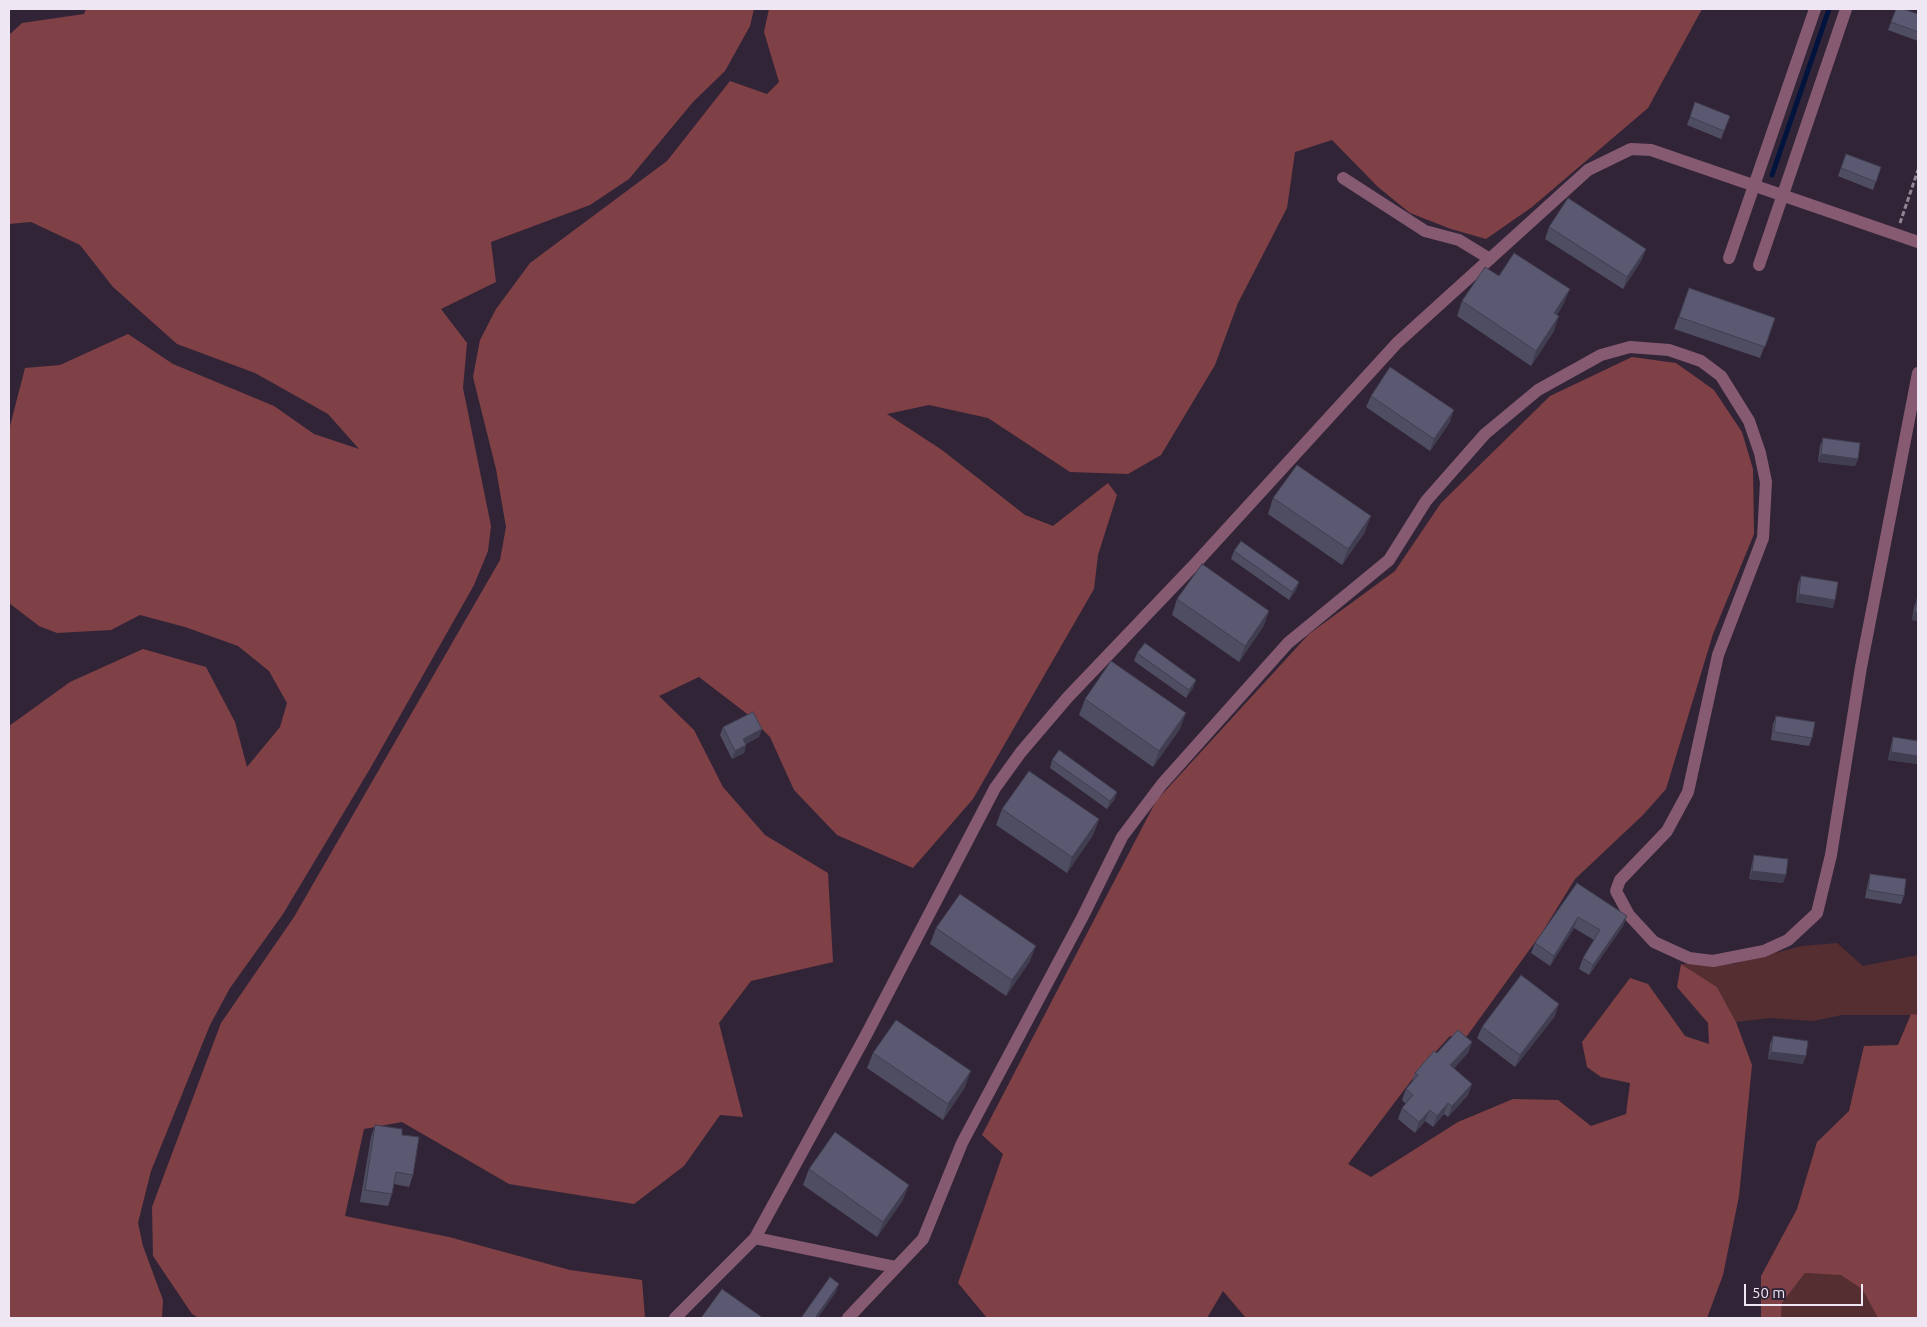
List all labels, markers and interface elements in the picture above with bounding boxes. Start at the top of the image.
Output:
scale bar [1747,1274,1866,1306]
text: 50 m [1752,1284,1785,1301]

